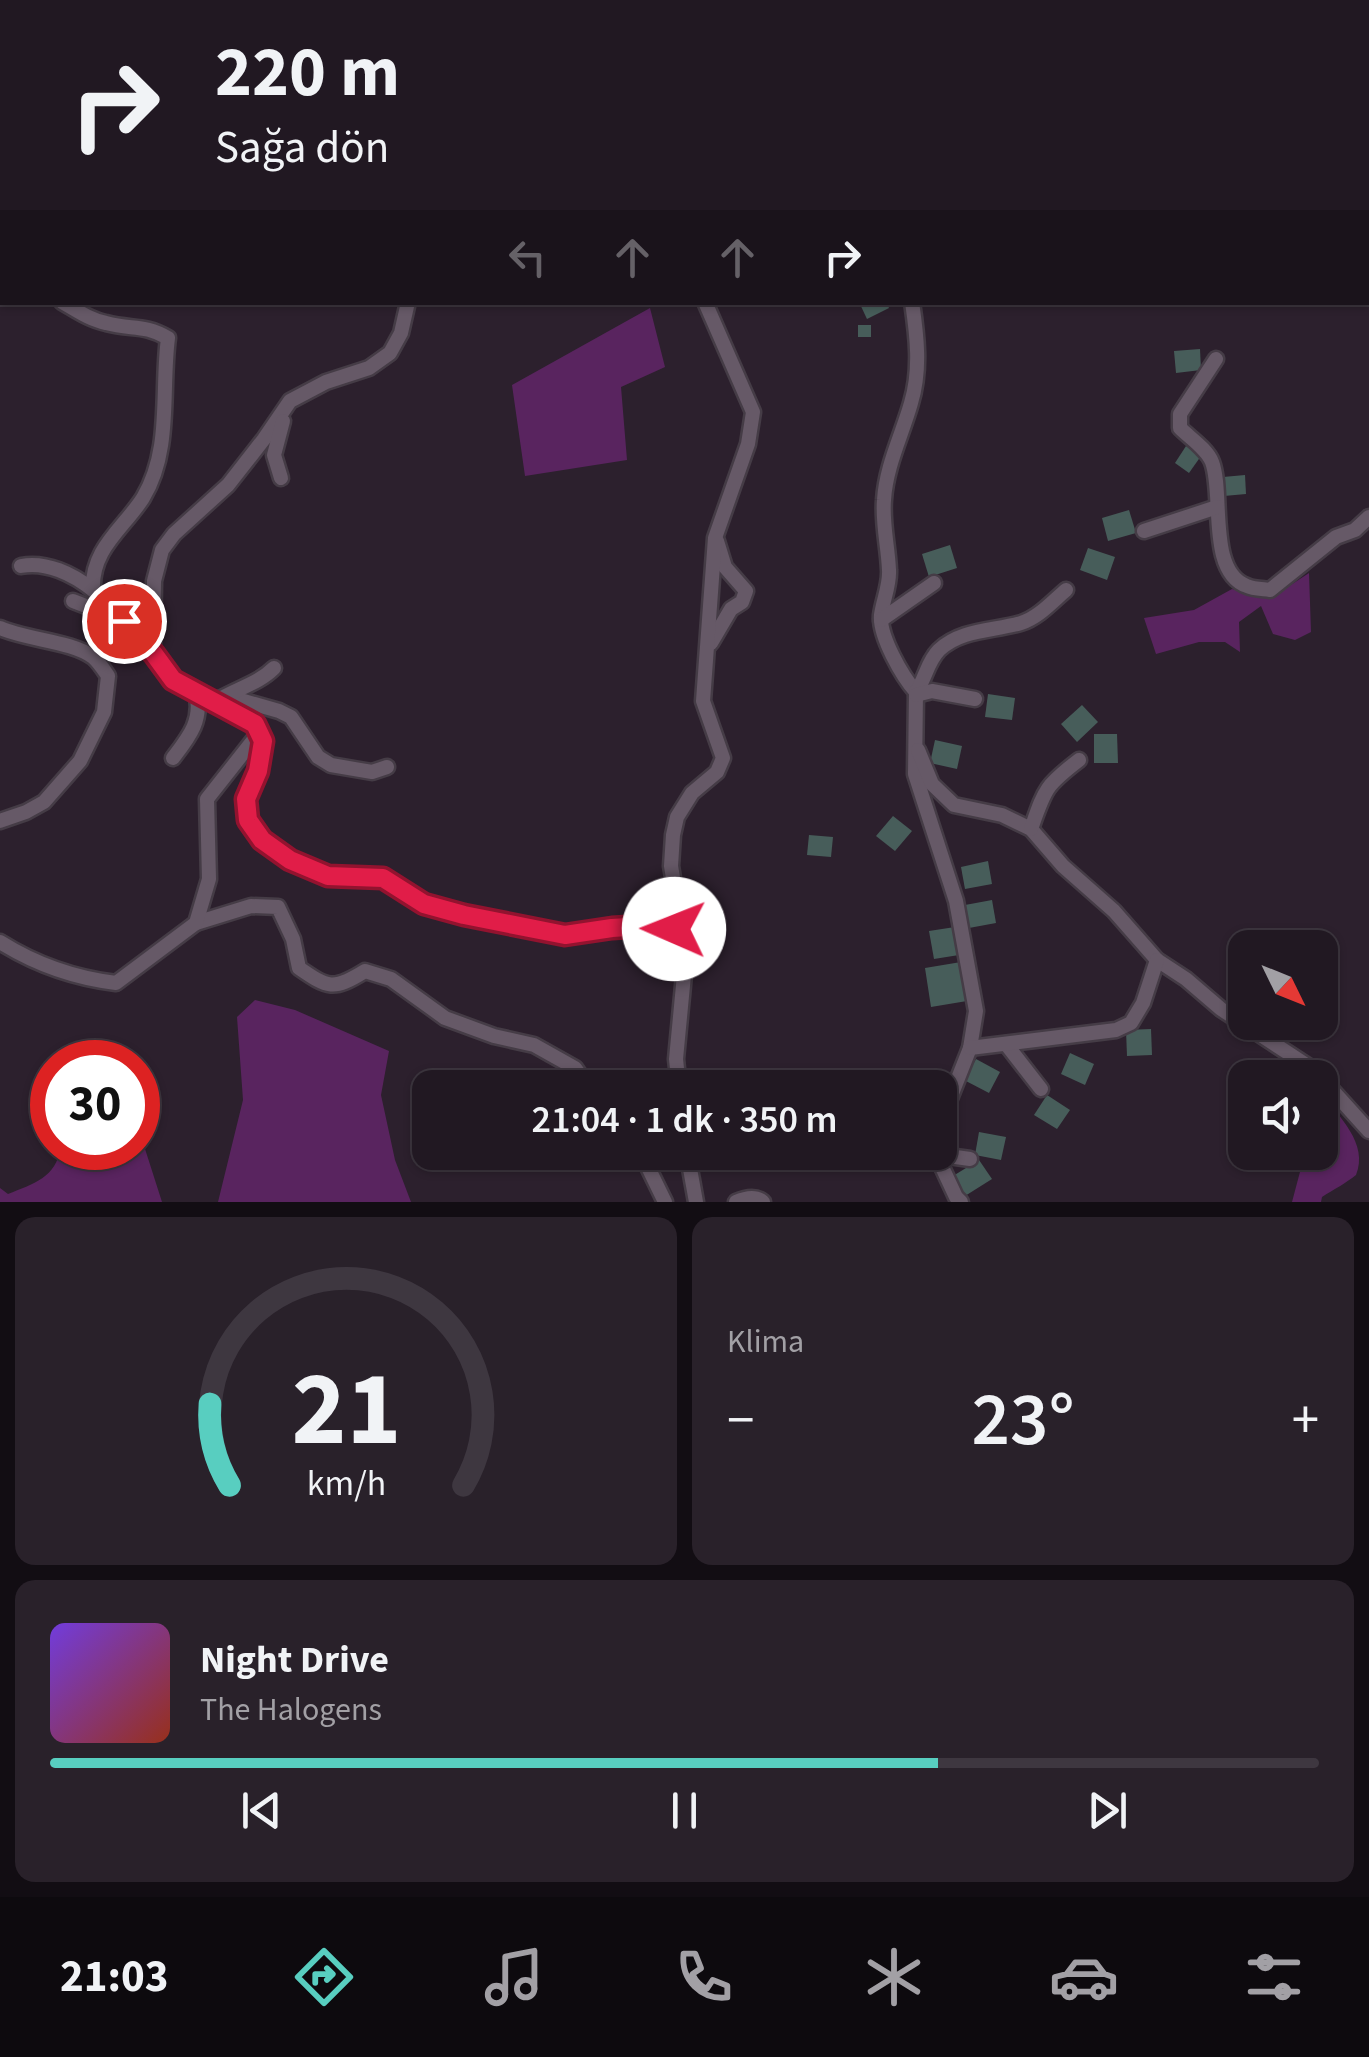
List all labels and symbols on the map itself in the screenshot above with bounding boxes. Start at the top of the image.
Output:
pin [82,579,167,664]
position arrow [622,877,726,981]
north arrow [1228,930,1338,1040]
speed limit sign: 30 [30,1040,160,1170]

